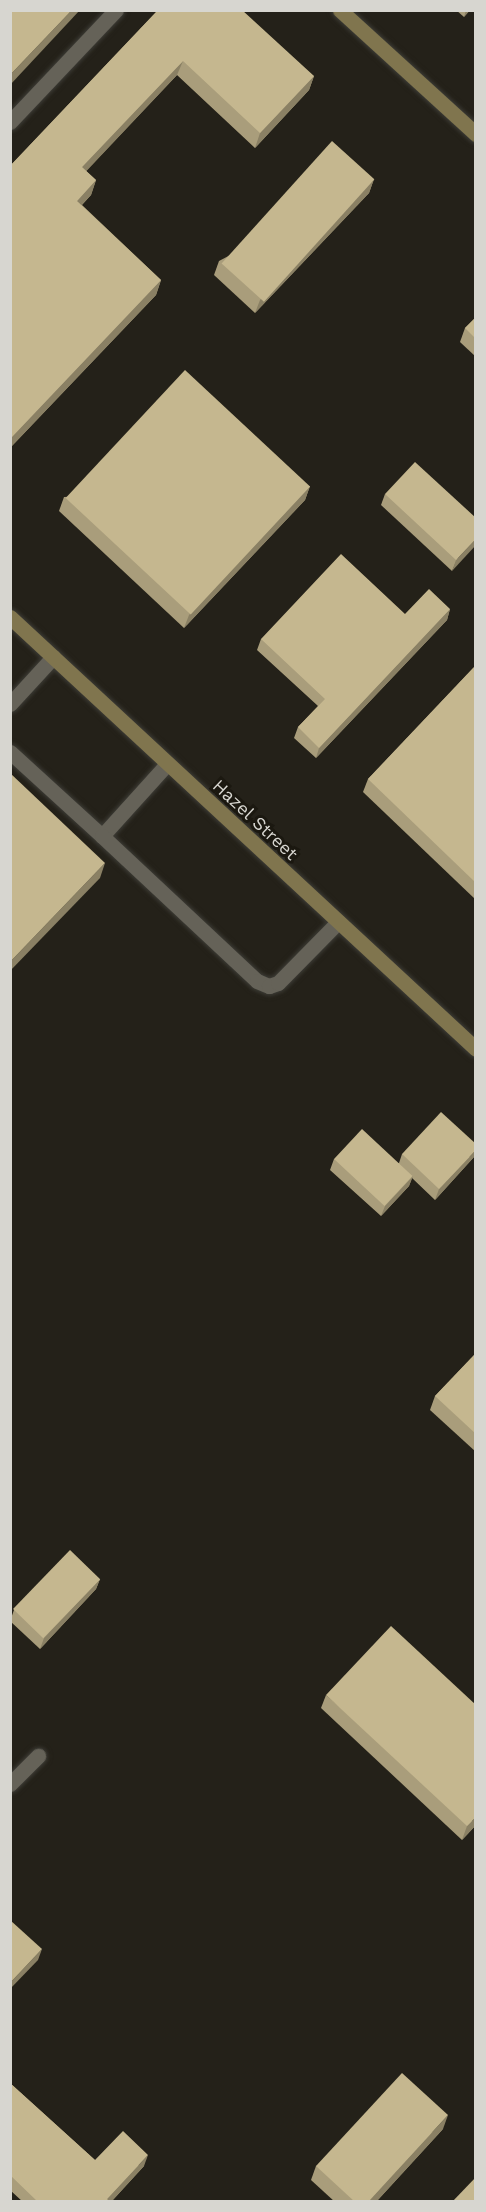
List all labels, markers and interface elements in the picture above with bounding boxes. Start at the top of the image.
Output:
street label: Hazel Street [208,775,302,865]

